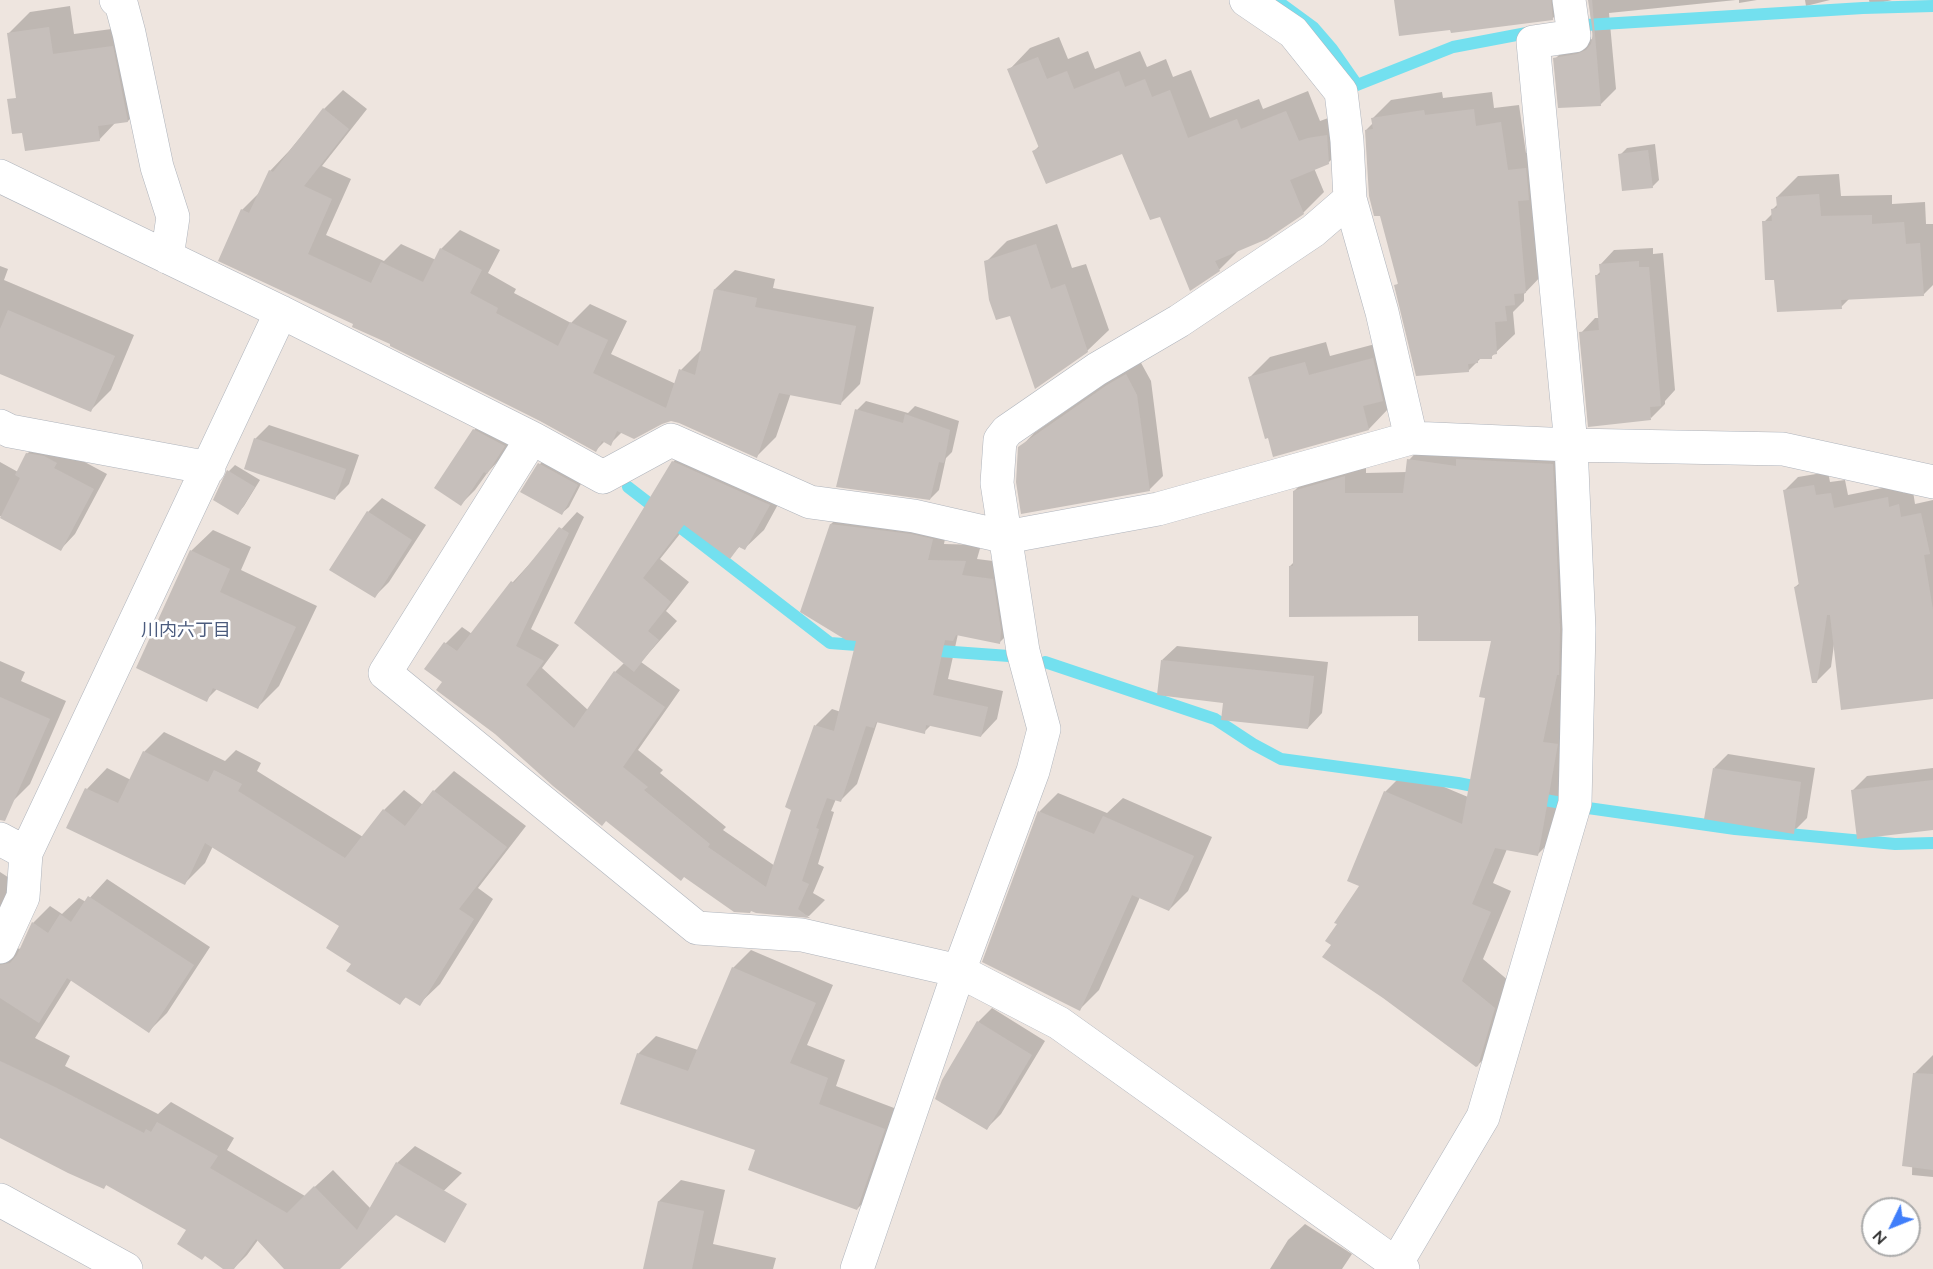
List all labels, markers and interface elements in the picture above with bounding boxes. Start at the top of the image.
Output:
district label: 川内六丁目 [141,620,231,642]
north arrow [1861,1197,1921,1257]
text: N [1868,1227,1891,1249]

